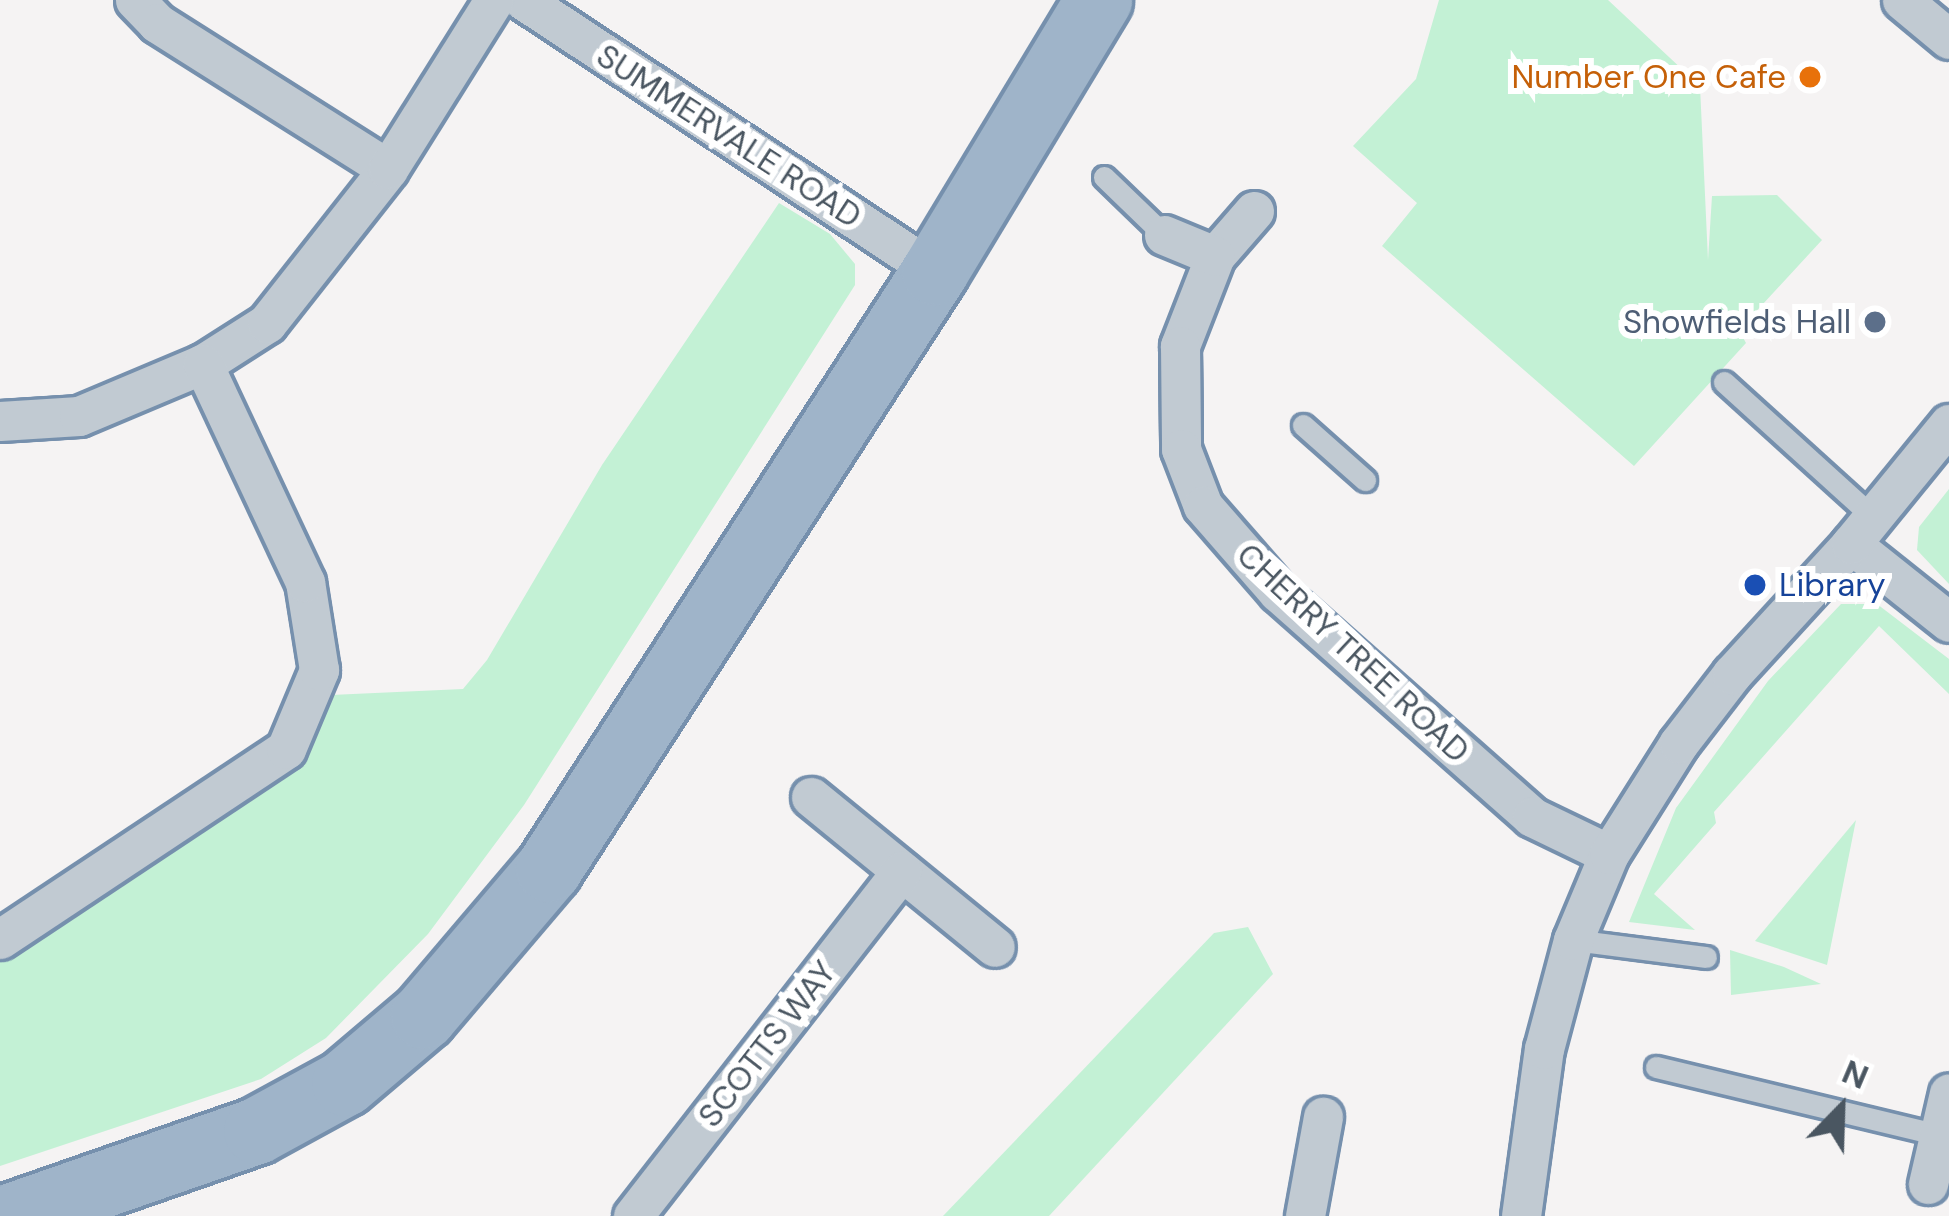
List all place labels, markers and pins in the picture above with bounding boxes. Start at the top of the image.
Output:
place label: Number One Cafe [1512,57,1786,97]
marker: Number One Cafe [1797,64,1823,90]
place label: Showfields Hall [1623,302,1851,342]
marker: Showfields Hall [1862,309,1888,335]
place label: Library [1779,565,1886,605]
marker: Library [1742,572,1768,598]

